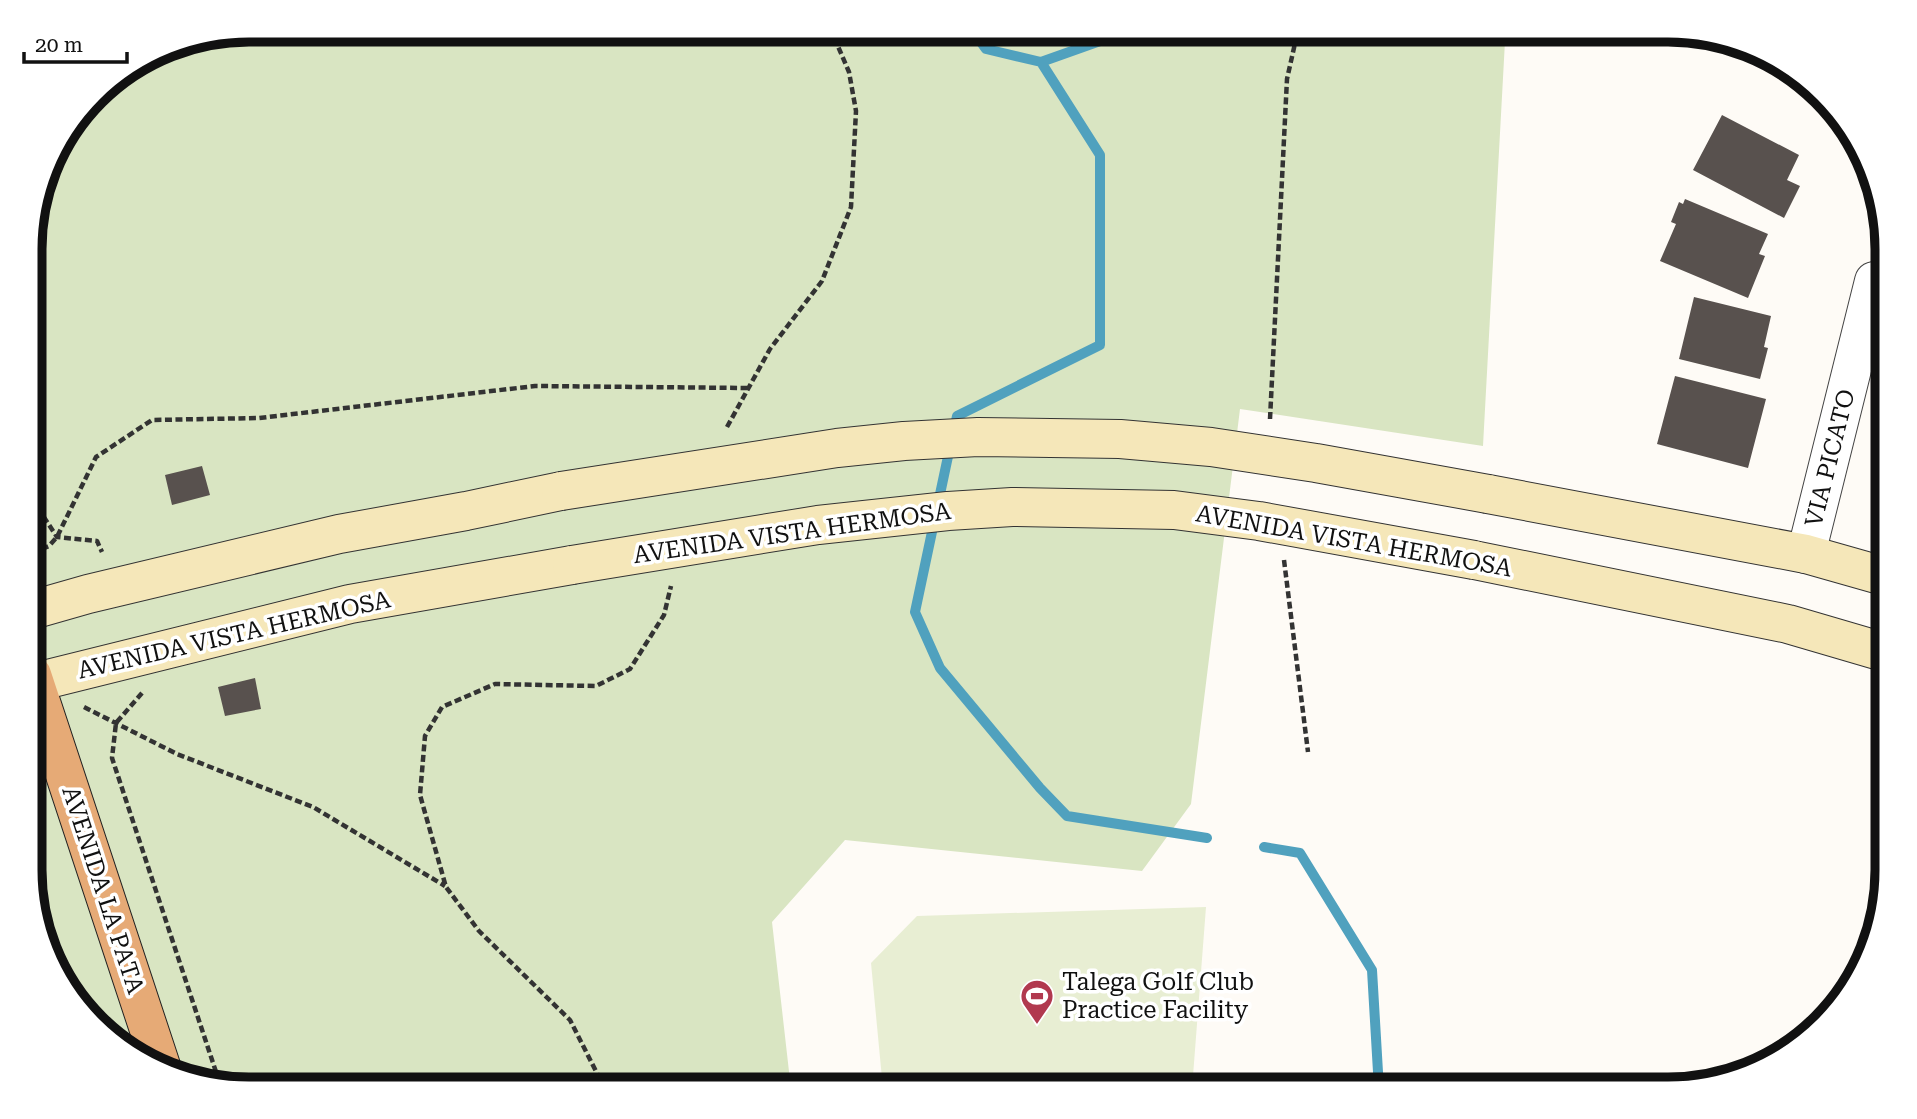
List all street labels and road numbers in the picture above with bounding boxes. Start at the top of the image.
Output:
street label: VIA PICATO [1799,386,1861,530]
street label: AVENIDA VISTA HERMOSA [631,497,953,569]
street label: AVENIDA VISTA HERMOSA [1194,499,1514,583]
street label: AVENIDA VISTA HERMOSA [75,585,393,685]
street label: AVENIDA LA PATA [56,783,150,998]

